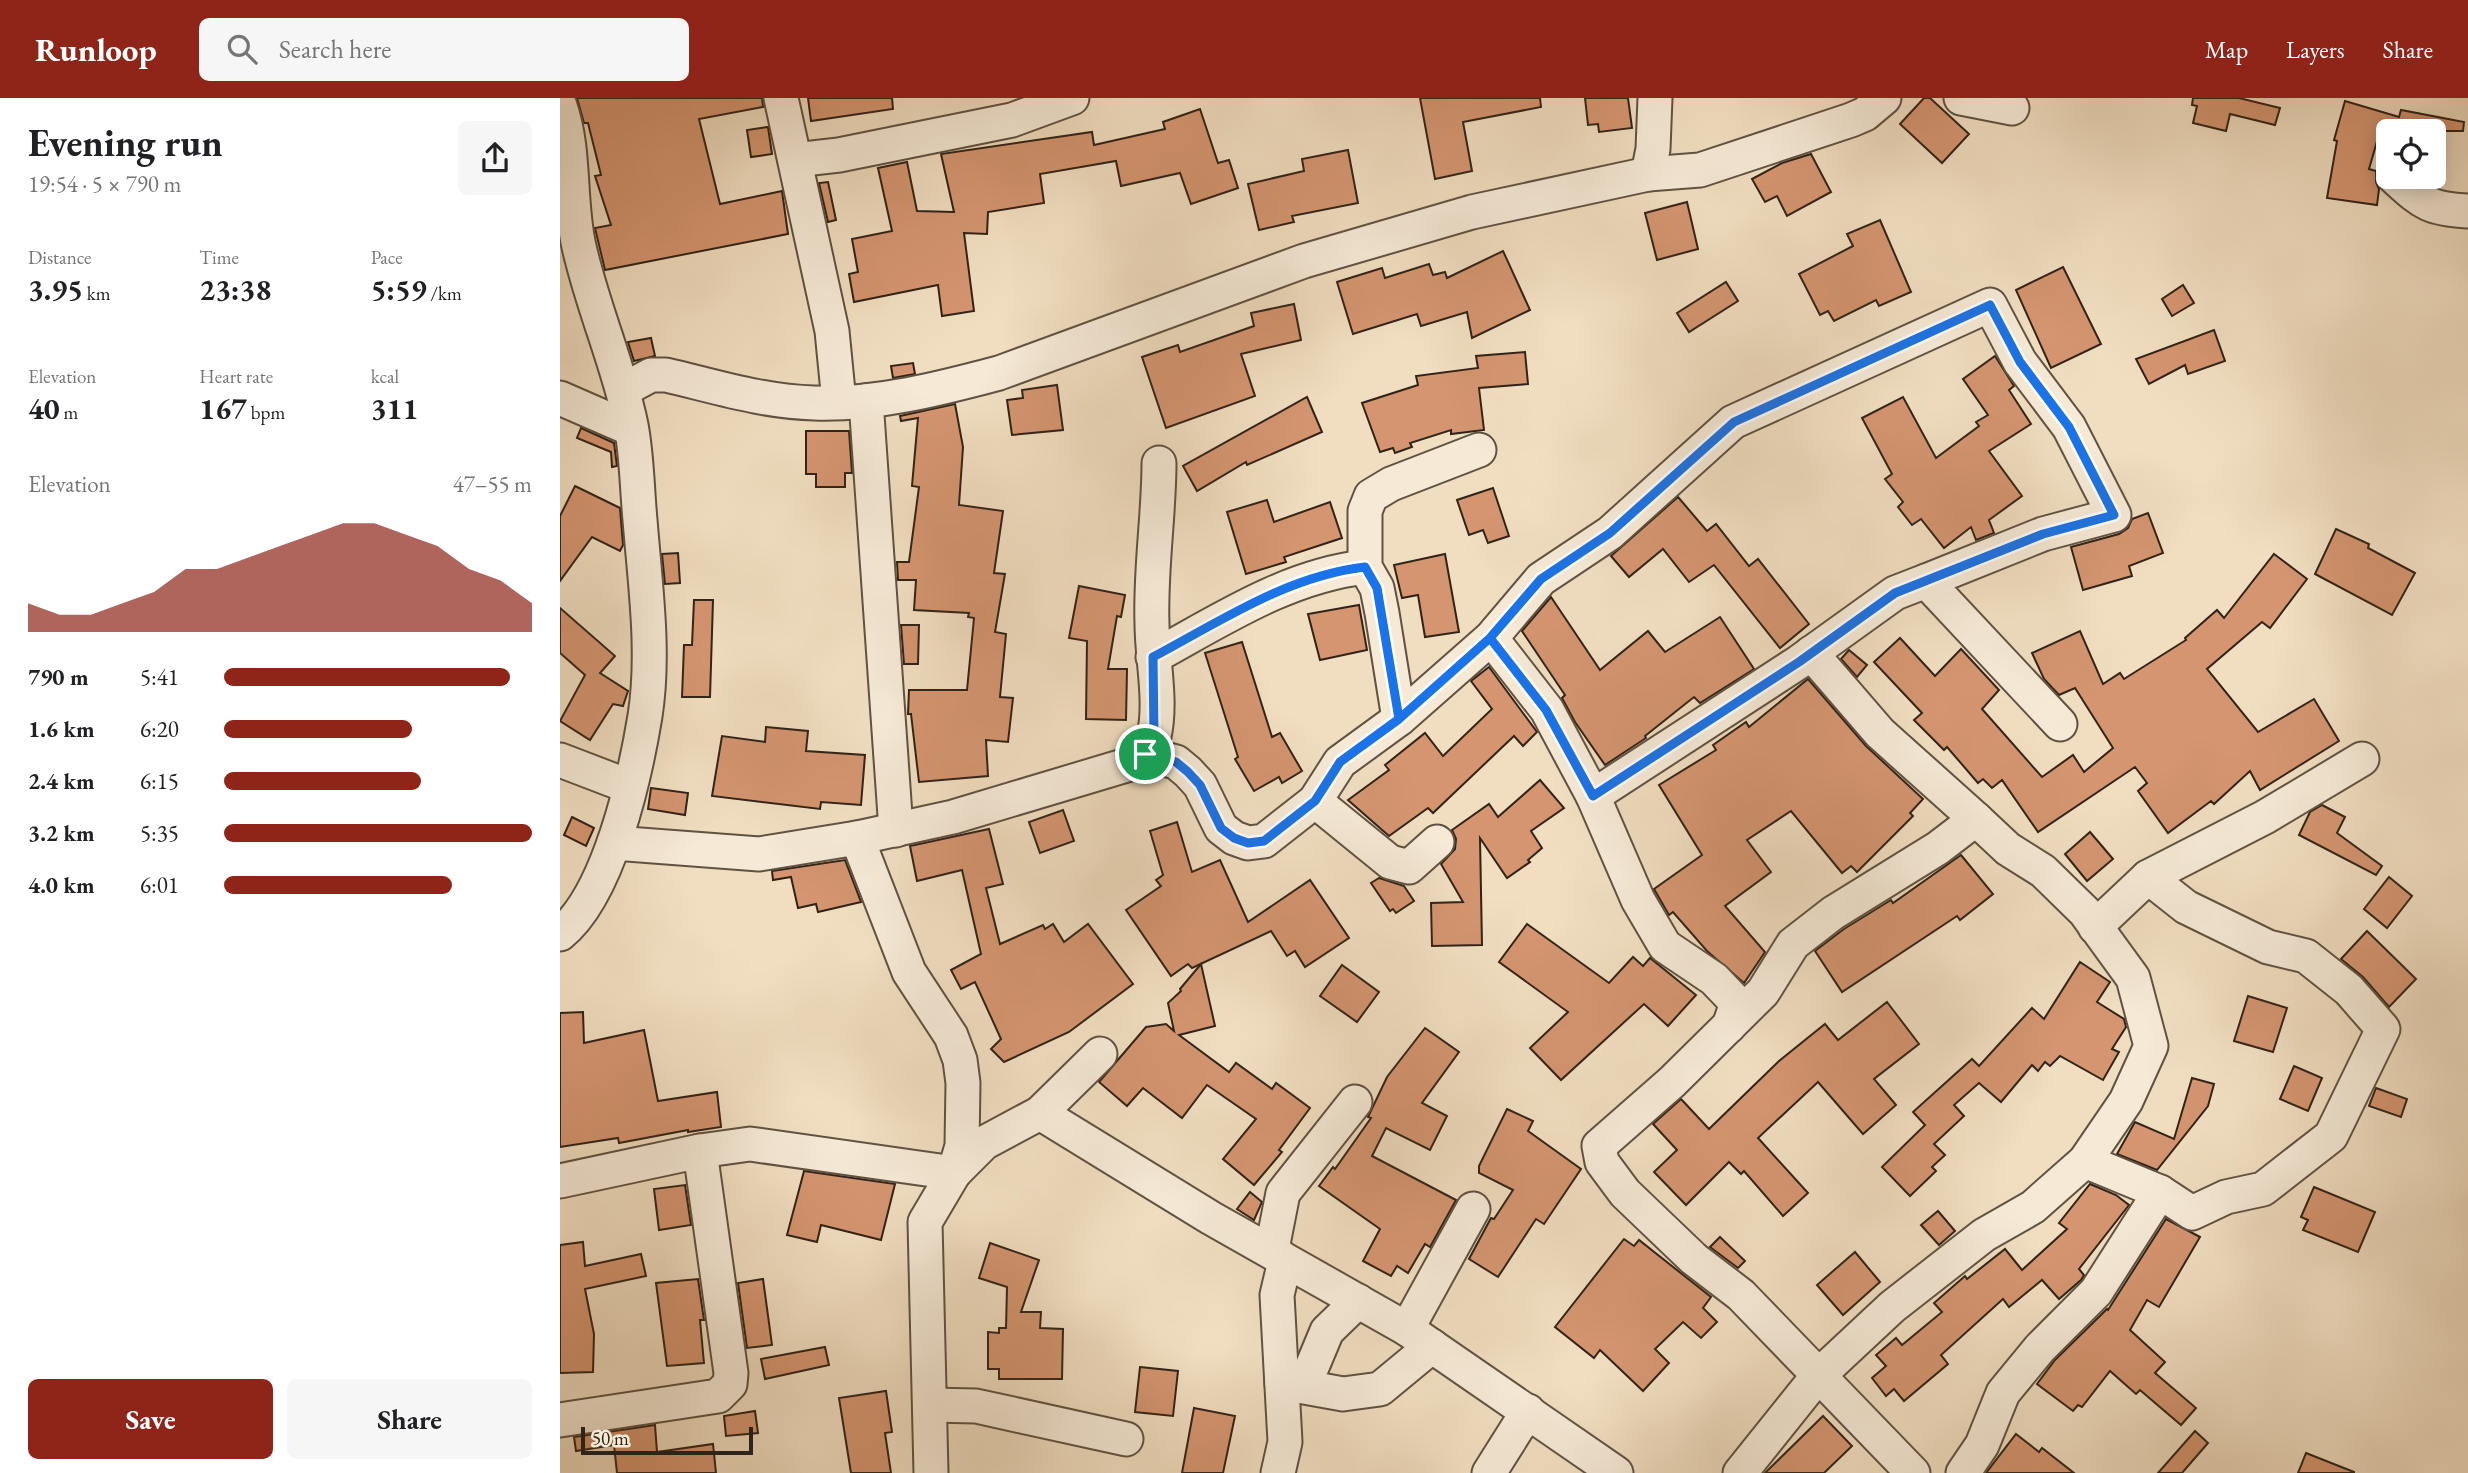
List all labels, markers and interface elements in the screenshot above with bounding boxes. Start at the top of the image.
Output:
search box [199,18,689,81]
text: Runloop [35,28,157,71]
icon: search [223,30,261,68]
text: Search here [279,32,391,66]
text: Map [2205,34,2248,65]
text: Layers [2286,34,2345,65]
text: Share [2383,34,2433,65]
text: Evening run [28,118,223,167]
map controls [2376,119,2446,189]
button: locate [2376,119,2446,189]
button: share [458,121,532,195]
text: 19:54 · 5 × 790 m [28,169,181,199]
text: Distance [28,245,91,270]
text: Time [199,245,239,270]
text: Pace [371,245,403,270]
text: 3.95 [28,270,83,309]
text: 23:38 [199,270,271,309]
text: 5:59 [371,270,427,309]
text: km [83,281,111,306]
text: /km [427,281,462,306]
text: Elevation [28,364,96,389]
text: Heart rate [199,364,273,389]
text: kcal [371,364,399,389]
text: 40 [28,389,60,428]
text: 167 [199,389,247,428]
text: 311 [371,389,418,428]
text: m [60,400,78,425]
text: bpm [247,400,285,425]
text: Elevation [28,469,111,499]
text: 47–55 m [453,469,532,499]
text: 790 m [28,662,89,692]
text: 5:41 [140,662,179,692]
text: 1.6 km [28,714,95,744]
text: 6:20 [140,714,179,744]
pin [1115,724,1175,784]
icon: arrive [1126,735,1164,773]
text: 2.4 km [28,766,95,796]
text: 6:15 [140,766,179,796]
text: 3.2 km [28,818,95,848]
text: 5:35 [140,818,179,848]
text: 4.0 km [28,870,95,900]
text: 6:01 [140,870,179,900]
button: Save [28,1379,273,1459]
button: Share [287,1379,532,1459]
scale bar [581,1424,752,1456]
text: 50 m [592,1426,629,1451]

